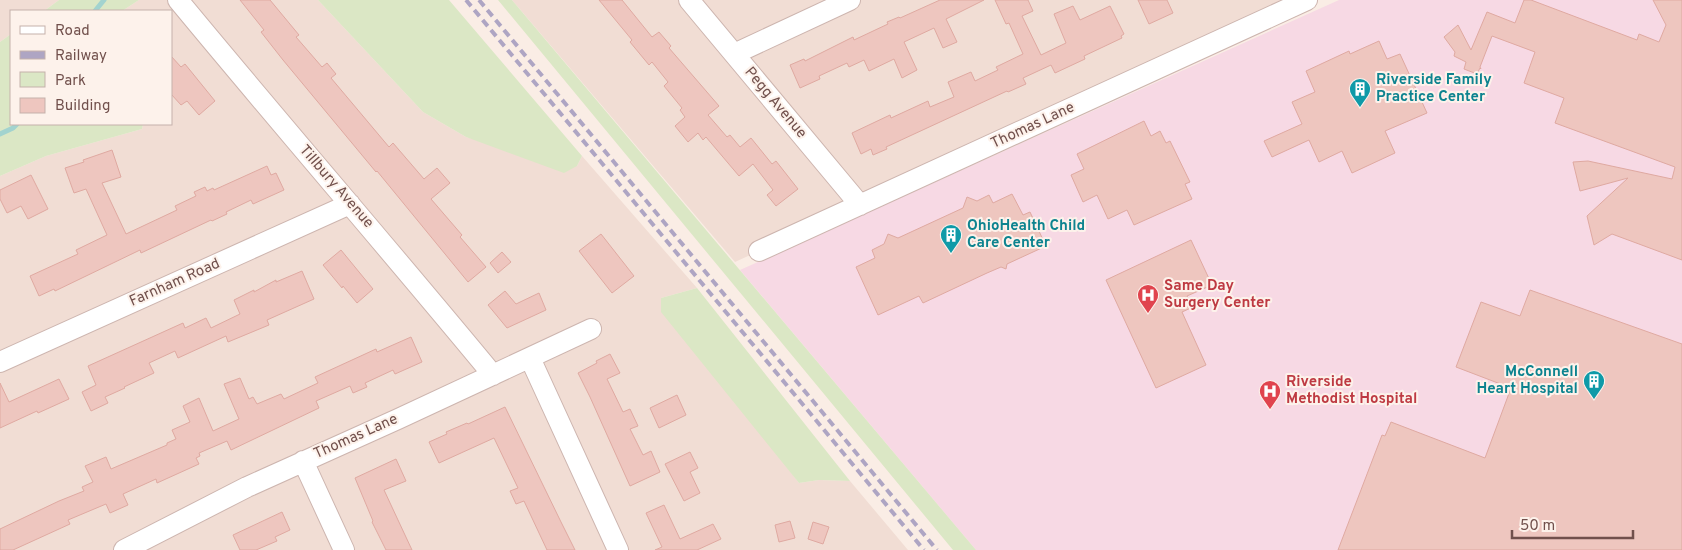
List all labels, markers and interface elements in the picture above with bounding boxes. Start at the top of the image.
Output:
legend [10,10,172,125]
text: Road [55,22,90,41]
text: Railway [55,47,107,66]
street label: Pegg Avenue [740,63,810,143]
place label: Riverside Family Practice Center [1376,71,1492,107]
text: Park [55,72,86,91]
building icon: Riverside Family Practice Center [1348,77,1372,108]
text: Building [55,97,110,116]
street label: Thomas Lane [988,98,1078,154]
street label: Tillbury Avenue [295,141,377,233]
place label: OhioHealth Child Care Center [967,217,1085,253]
building icon: OhioHealth Child Care Center [939,223,963,254]
street label: Farnham Road [127,255,223,311]
place label: Same Day Surgery Center [1164,277,1271,313]
hospital icon: Same Day Surgery Center [1136,283,1160,314]
place label: McConnell Heart Hospital [1476,363,1578,399]
building icon: McConnell Heart Hospital [1582,369,1606,400]
place label: Riverside Methodist Hospital [1286,373,1417,409]
hospital icon: Riverside Methodist Hospital [1258,379,1282,410]
street label: Thomas Lane [311,410,401,464]
scale bar [1512,508,1633,540]
text: 50 m [1520,517,1555,536]

